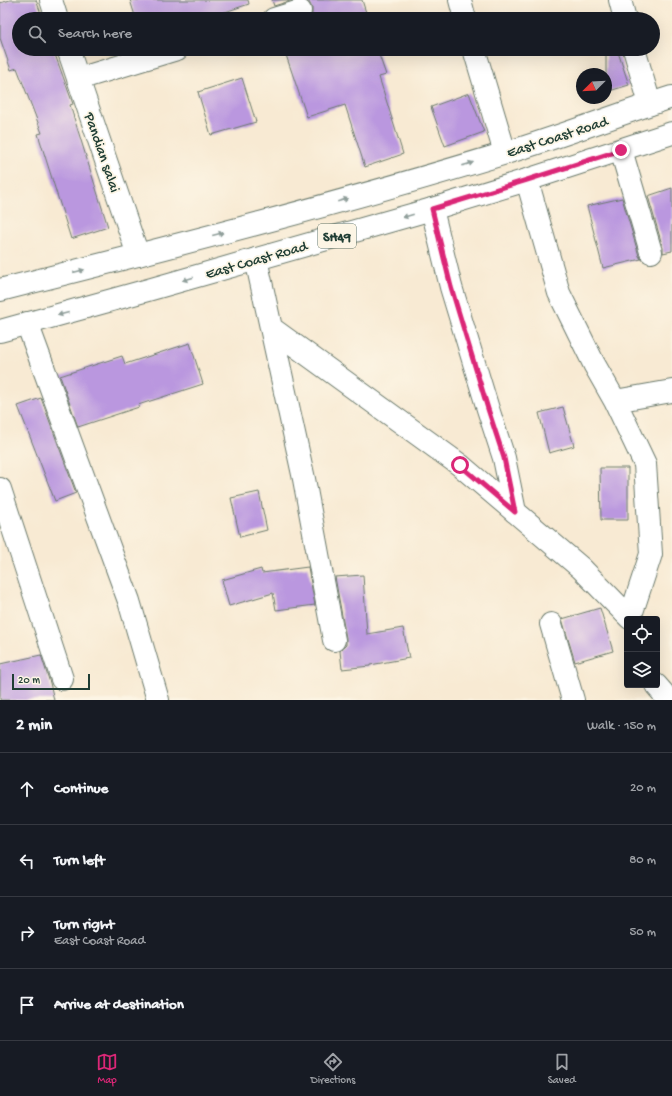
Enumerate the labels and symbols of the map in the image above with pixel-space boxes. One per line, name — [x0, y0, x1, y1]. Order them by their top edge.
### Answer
north arrow — [576, 68, 612, 104]
street label: Pandian salai — [79, 109, 123, 195]
street label: East Coast Road — [505, 113, 612, 163]
route end — [612, 141, 630, 159]
one-way arrow — [462, 161, 474, 167]
one-way arrow — [338, 197, 350, 203]
one-way arrow — [401, 213, 413, 219]
road number: SH49 — [318, 224, 356, 248]
one-way arrow — [212, 231, 224, 237]
street label: East Coast Road — [204, 237, 311, 284]
one-way arrow — [72, 267, 85, 273]
one-way arrow — [182, 276, 194, 282]
one-way arrow — [57, 311, 69, 317]
route start — [451, 456, 469, 474]
scale bar — [12, 672, 90, 691]

